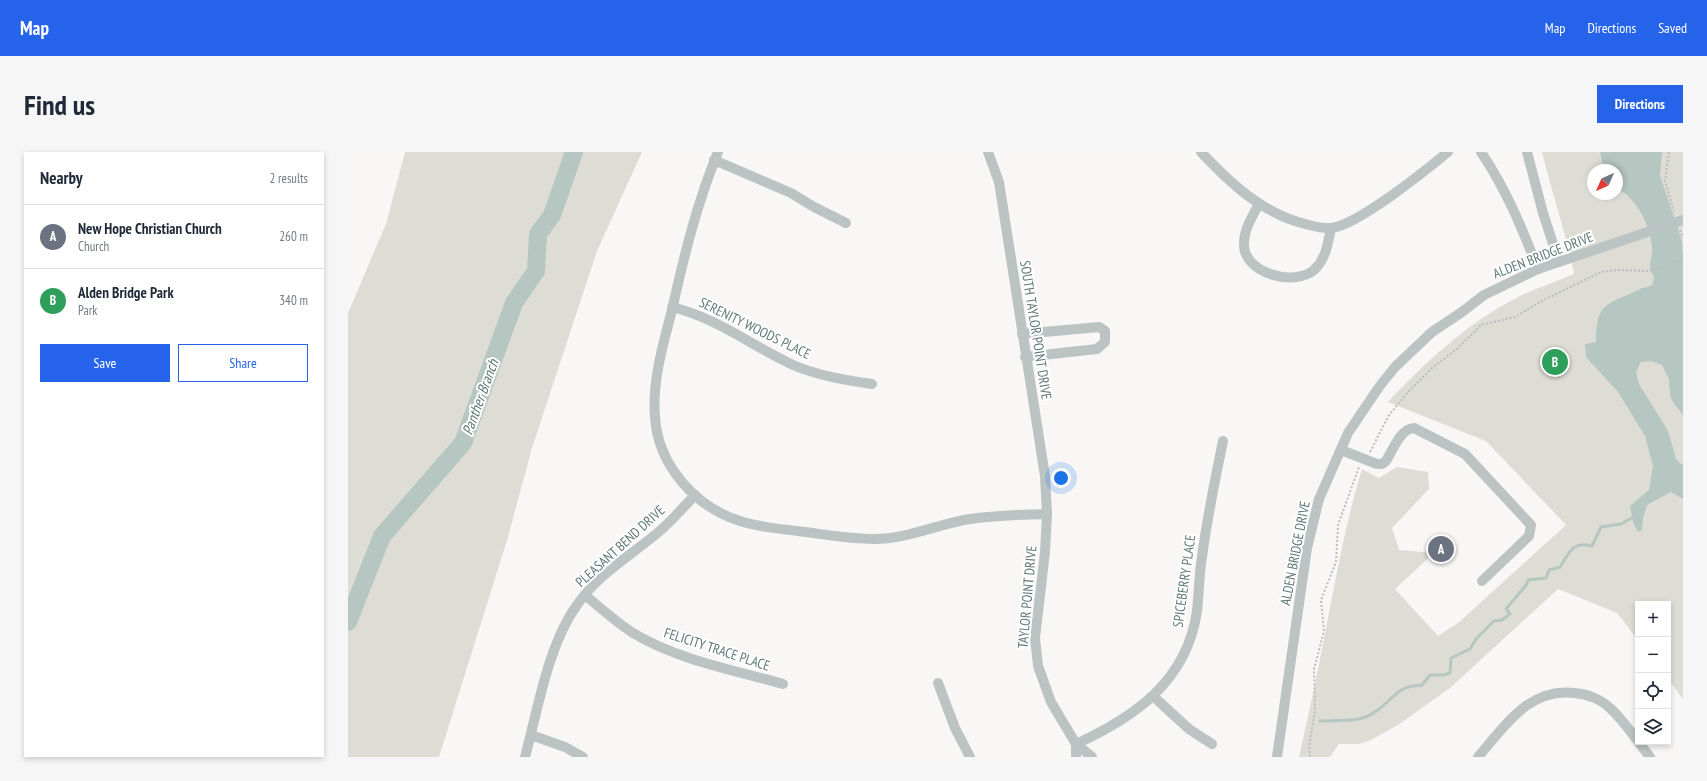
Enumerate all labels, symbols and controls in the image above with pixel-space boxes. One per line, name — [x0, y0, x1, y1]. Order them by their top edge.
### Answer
text: Map — [20, 16, 49, 40]
text: Map — [1545, 19, 1565, 37]
text: Directions — [1587, 19, 1636, 37]
text: Saved — [1658, 19, 1687, 37]
button: Directions — [1597, 85, 1683, 123]
text: Find us — [24, 86, 95, 123]
north arrow — [1587, 164, 1623, 200]
text: Nearby — [40, 167, 83, 189]
text: 2 results — [269, 170, 308, 187]
text: New Hope Christian Church — [78, 219, 222, 238]
text: A — [50, 228, 56, 245]
text: 260 m — [279, 228, 308, 245]
street label: ALDEN BRIDGE DRIVE — [1490, 228, 1596, 282]
text: Church — [78, 238, 109, 255]
street label: SOUTH TAYLOR POINT DRIVE — [1016, 259, 1056, 401]
text: Alden Bridge Park — [78, 283, 174, 302]
text: B — [50, 292, 56, 309]
text: 340 m — [279, 292, 308, 309]
street label: SERENITY WOODS PLACE — [696, 293, 814, 363]
text: Park — [78, 302, 97, 319]
button: Save — [40, 344, 170, 382]
button: Share — [178, 344, 308, 382]
pin: B — [1542, 347, 1568, 377]
water label: Panther Branch — [458, 355, 503, 437]
your location — [1051, 468, 1071, 488]
street label: ALDEN BRIDGE DRIVE — [1276, 499, 1314, 607]
street label: PLEASANT BEND DRIVE — [572, 501, 668, 591]
street label: SPICEBERRY PLACE — [1169, 533, 1199, 629]
pin: A — [1428, 534, 1454, 564]
street label: TAYLOR POINT DRIVE — [1014, 545, 1040, 649]
map controls — [1635, 601, 1671, 745]
button: + — [1635, 601, 1671, 637]
street label: FELICITY TRACE PLACE — [662, 623, 772, 675]
button: − — [1635, 637, 1671, 673]
button: locate — [1635, 673, 1671, 709]
button: layers — [1635, 709, 1671, 745]

